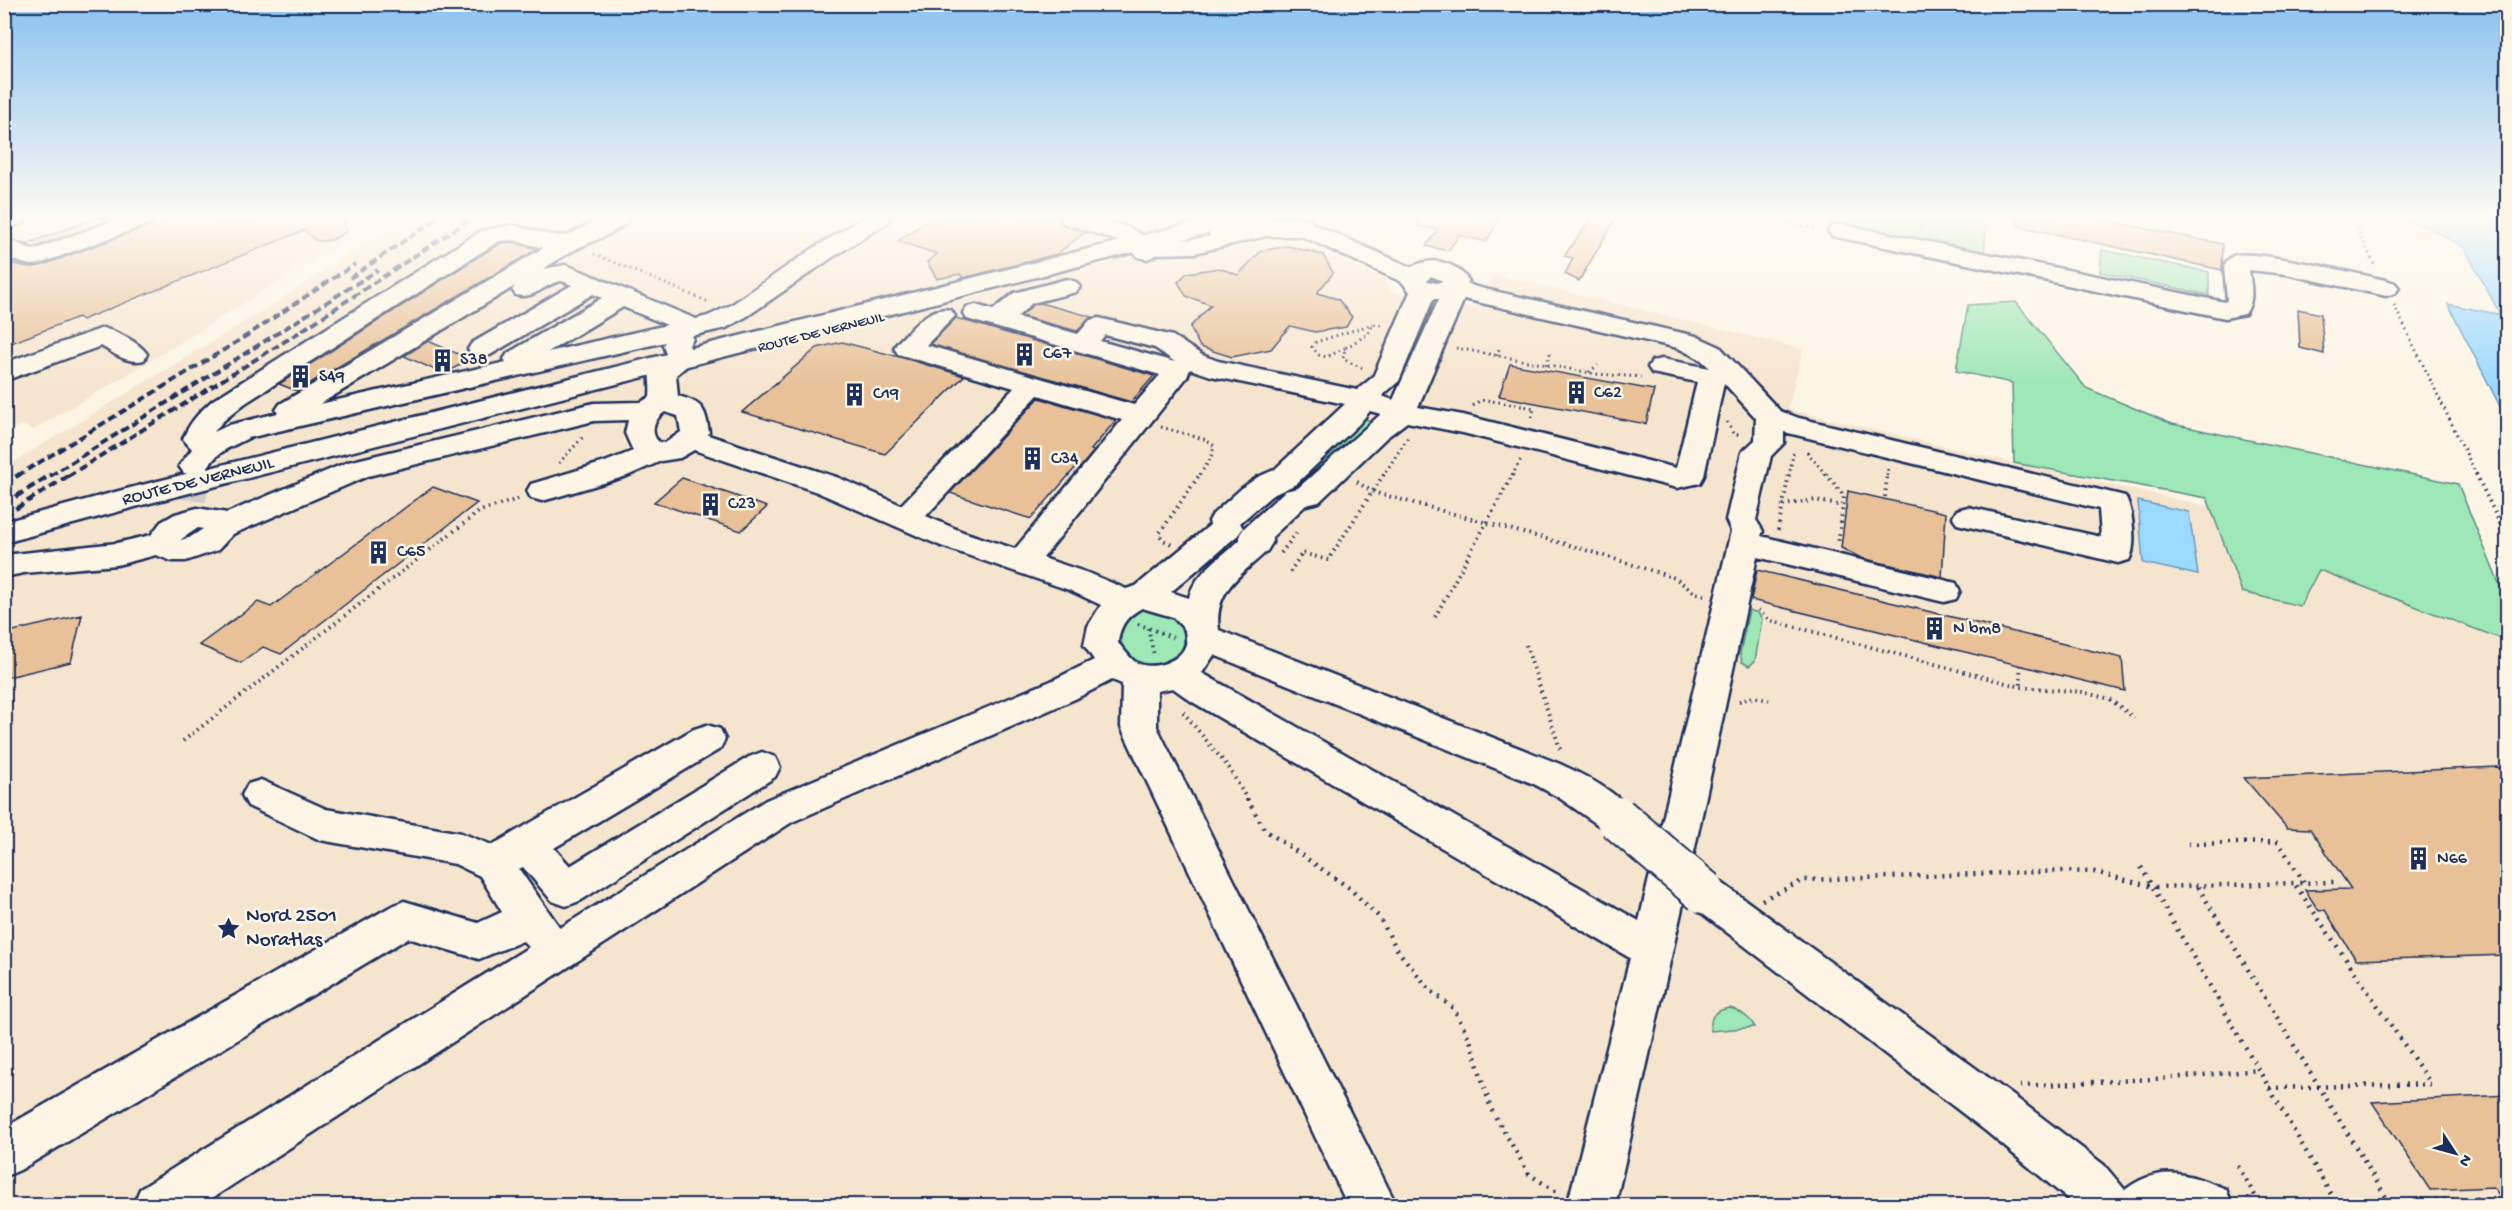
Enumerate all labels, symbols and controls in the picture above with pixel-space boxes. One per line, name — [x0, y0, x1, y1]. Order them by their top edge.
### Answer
street label: ROUTE DE VERNEUIL — [756, 309, 886, 357]
building icon: C67 — [1012, 341, 1038, 367]
place label: C67 — [1043, 344, 1072, 365]
building icon: S38 — [429, 347, 455, 373]
place label: S38 — [460, 350, 488, 371]
building icon: S49 — [288, 364, 314, 390]
place label: S49 — [319, 367, 345, 388]
building icon: C62 — [1563, 380, 1589, 406]
building icon: C19 — [842, 381, 868, 407]
place label: C62 — [1594, 383, 1622, 404]
place label: C19 — [873, 384, 899, 405]
building icon: C34 — [1020, 446, 1046, 472]
place label: C34 — [1051, 449, 1079, 470]
street label: ROUTE DE VERNEUIL — [120, 453, 277, 511]
building icon: C23 — [697, 491, 723, 517]
place label: C23 — [728, 494, 756, 515]
building icon: C65 — [366, 539, 392, 565]
place label: C65 — [397, 542, 425, 563]
building icon: N bm8 — [1922, 616, 1948, 642]
place label: N bm8 — [1953, 619, 2001, 640]
building icon: N66 — [2406, 846, 2432, 872]
place label: N66 — [2437, 849, 2468, 870]
place label: Nord 2501 Noratlas — [246, 905, 337, 954]
place icon: Nord 2501 Noratlas — [215, 916, 241, 942]
north arrow — [2425, 1123, 2485, 1183]
text: N — [2453, 1150, 2475, 1170]

